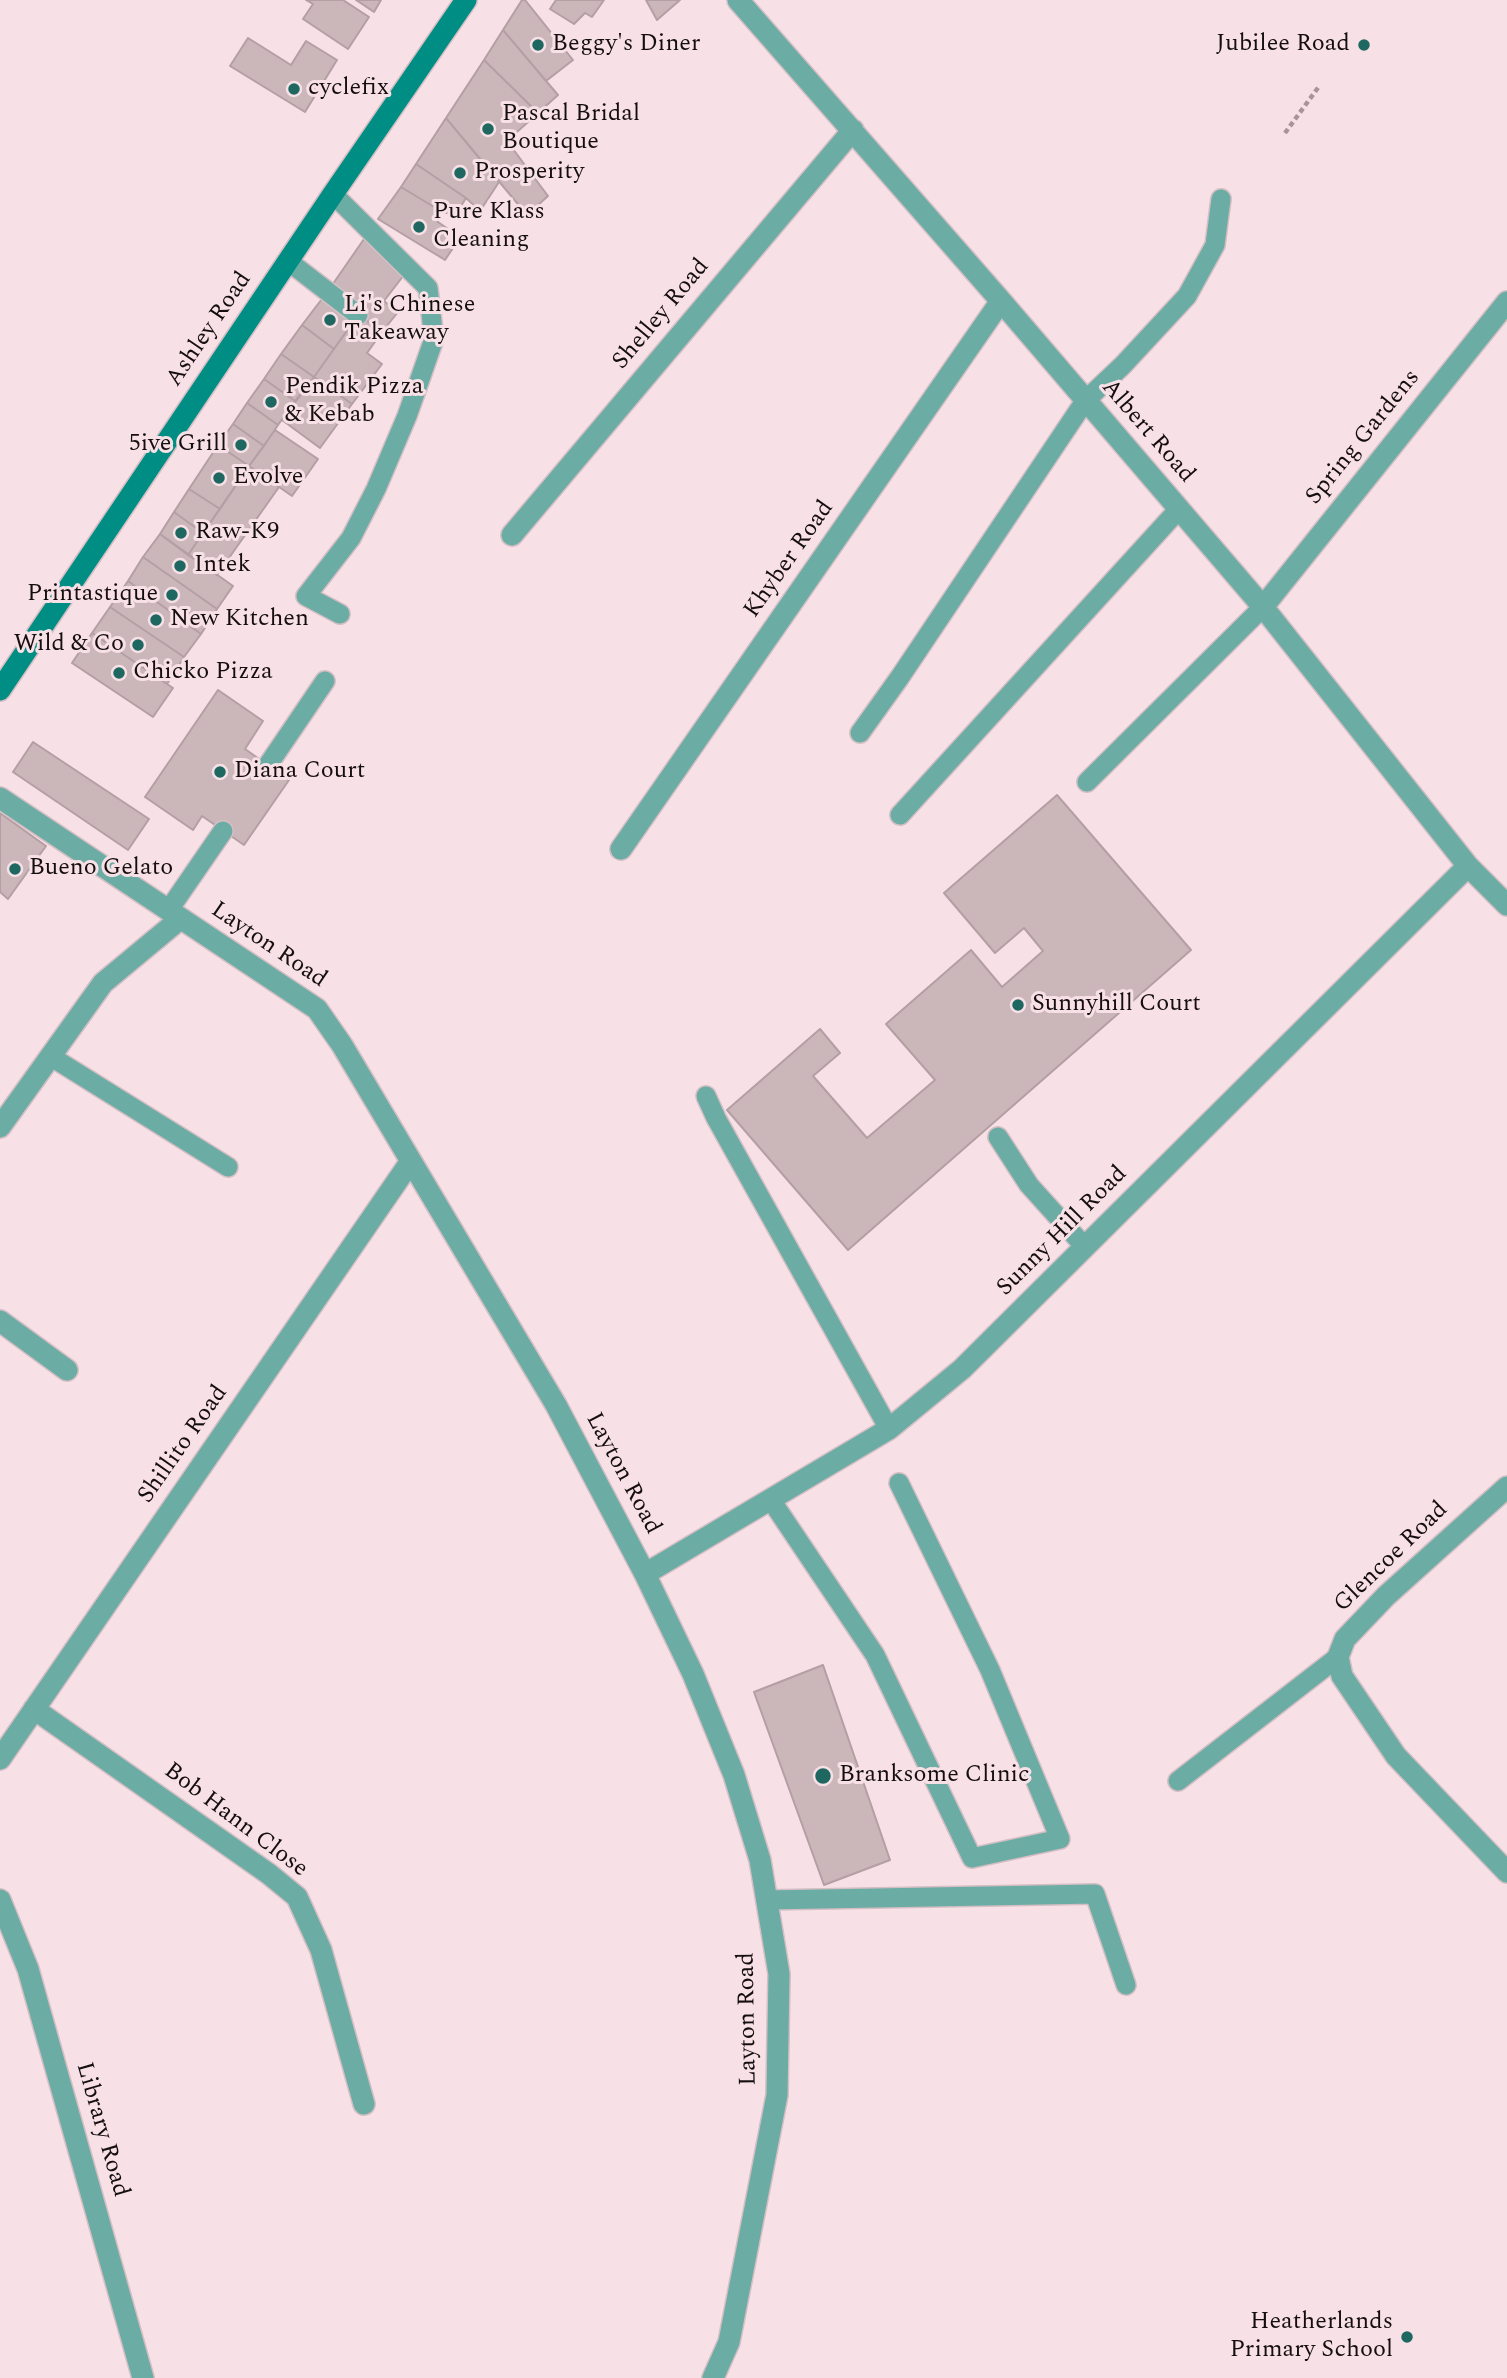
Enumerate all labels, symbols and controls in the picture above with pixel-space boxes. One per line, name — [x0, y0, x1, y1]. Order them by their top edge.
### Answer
place label: Beggy's Diner — [552, 31, 700, 59]
place label: Jubilee Road — [1216, 31, 1350, 59]
marker: Beggy's Diner — [530, 37, 546, 53]
marker: Jubilee Road — [1356, 37, 1372, 53]
place label: cyclefix — [308, 75, 389, 103]
marker: cyclefix — [286, 81, 302, 97]
place label: Pascal Bridal Boutique — [502, 101, 640, 157]
marker: Pascal Bridal Boutique — [480, 121, 496, 137]
place label: Prosperity — [474, 159, 584, 187]
marker: Prosperity — [452, 165, 468, 181]
place label: Pure Klass Cleaning — [433, 199, 545, 255]
marker: Pure Klass Cleaning — [411, 219, 427, 235]
street label: Shelley Road — [607, 254, 717, 376]
street label: Ashley Road — [161, 267, 259, 393]
place label: Li's Chinese Takeaway — [344, 292, 475, 348]
marker: Li's Chinese Takeaway — [322, 312, 338, 328]
street label: Spring Gardens — [1301, 365, 1427, 511]
place label: Pendik Pizza & Kebab — [285, 374, 423, 430]
street label: Albert Road — [1094, 374, 1200, 490]
marker: Pendik Pizza & Kebab — [263, 394, 279, 410]
place label: 5ive Grill — [129, 431, 227, 459]
marker: 5ive Grill — [233, 437, 249, 453]
place label: Evolve — [233, 464, 303, 492]
marker: Evolve — [211, 470, 227, 486]
street label: Khyber Road — [739, 496, 841, 624]
place label: Raw-K9 — [195, 519, 279, 547]
marker: Raw-K9 — [173, 525, 189, 541]
place label: Intek — [194, 552, 251, 580]
marker: Intek — [172, 558, 188, 574]
place label: Printastique — [27, 581, 158, 609]
marker: Printastique — [164, 587, 180, 603]
place label: New Kitchen — [170, 606, 309, 634]
marker: New Kitchen — [148, 612, 164, 628]
place label: Wild & Co — [14, 631, 124, 659]
marker: Wild & Co — [130, 637, 146, 653]
place label: Chicko Pizza — [133, 659, 273, 687]
marker: Chicko Pizza — [111, 665, 127, 681]
place label: Diana Court — [234, 758, 365, 786]
marker: Diana Court — [212, 764, 228, 780]
place label: Bueno Gelato — [29, 855, 173, 883]
marker: Bueno Gelato — [7, 861, 23, 877]
street label: Layton Road — [204, 897, 332, 995]
place label: Sunnyhill Court — [1032, 991, 1201, 1019]
marker: Sunnyhill Court — [1010, 997, 1026, 1013]
street label: Sunny Hill Road — [992, 1161, 1134, 1303]
street label: Shillito Road — [133, 1381, 235, 1509]
street label: Layton Road — [578, 1408, 666, 1540]
street label: Glencoe Road — [1329, 1496, 1455, 1620]
street label: Bob Hann Close — [157, 1757, 313, 1885]
place label: Branksome Clinic — [839, 1762, 1030, 1790]
marker: Branksome Clinic — [813, 1766, 833, 1786]
street label: Layton Road — [733, 1952, 765, 2086]
street label: Library Road — [68, 2059, 134, 2201]
place label: Heatherlands Primary School — [1230, 2309, 1393, 2365]
marker: Heatherlands Primary School — [1399, 2329, 1415, 2345]

